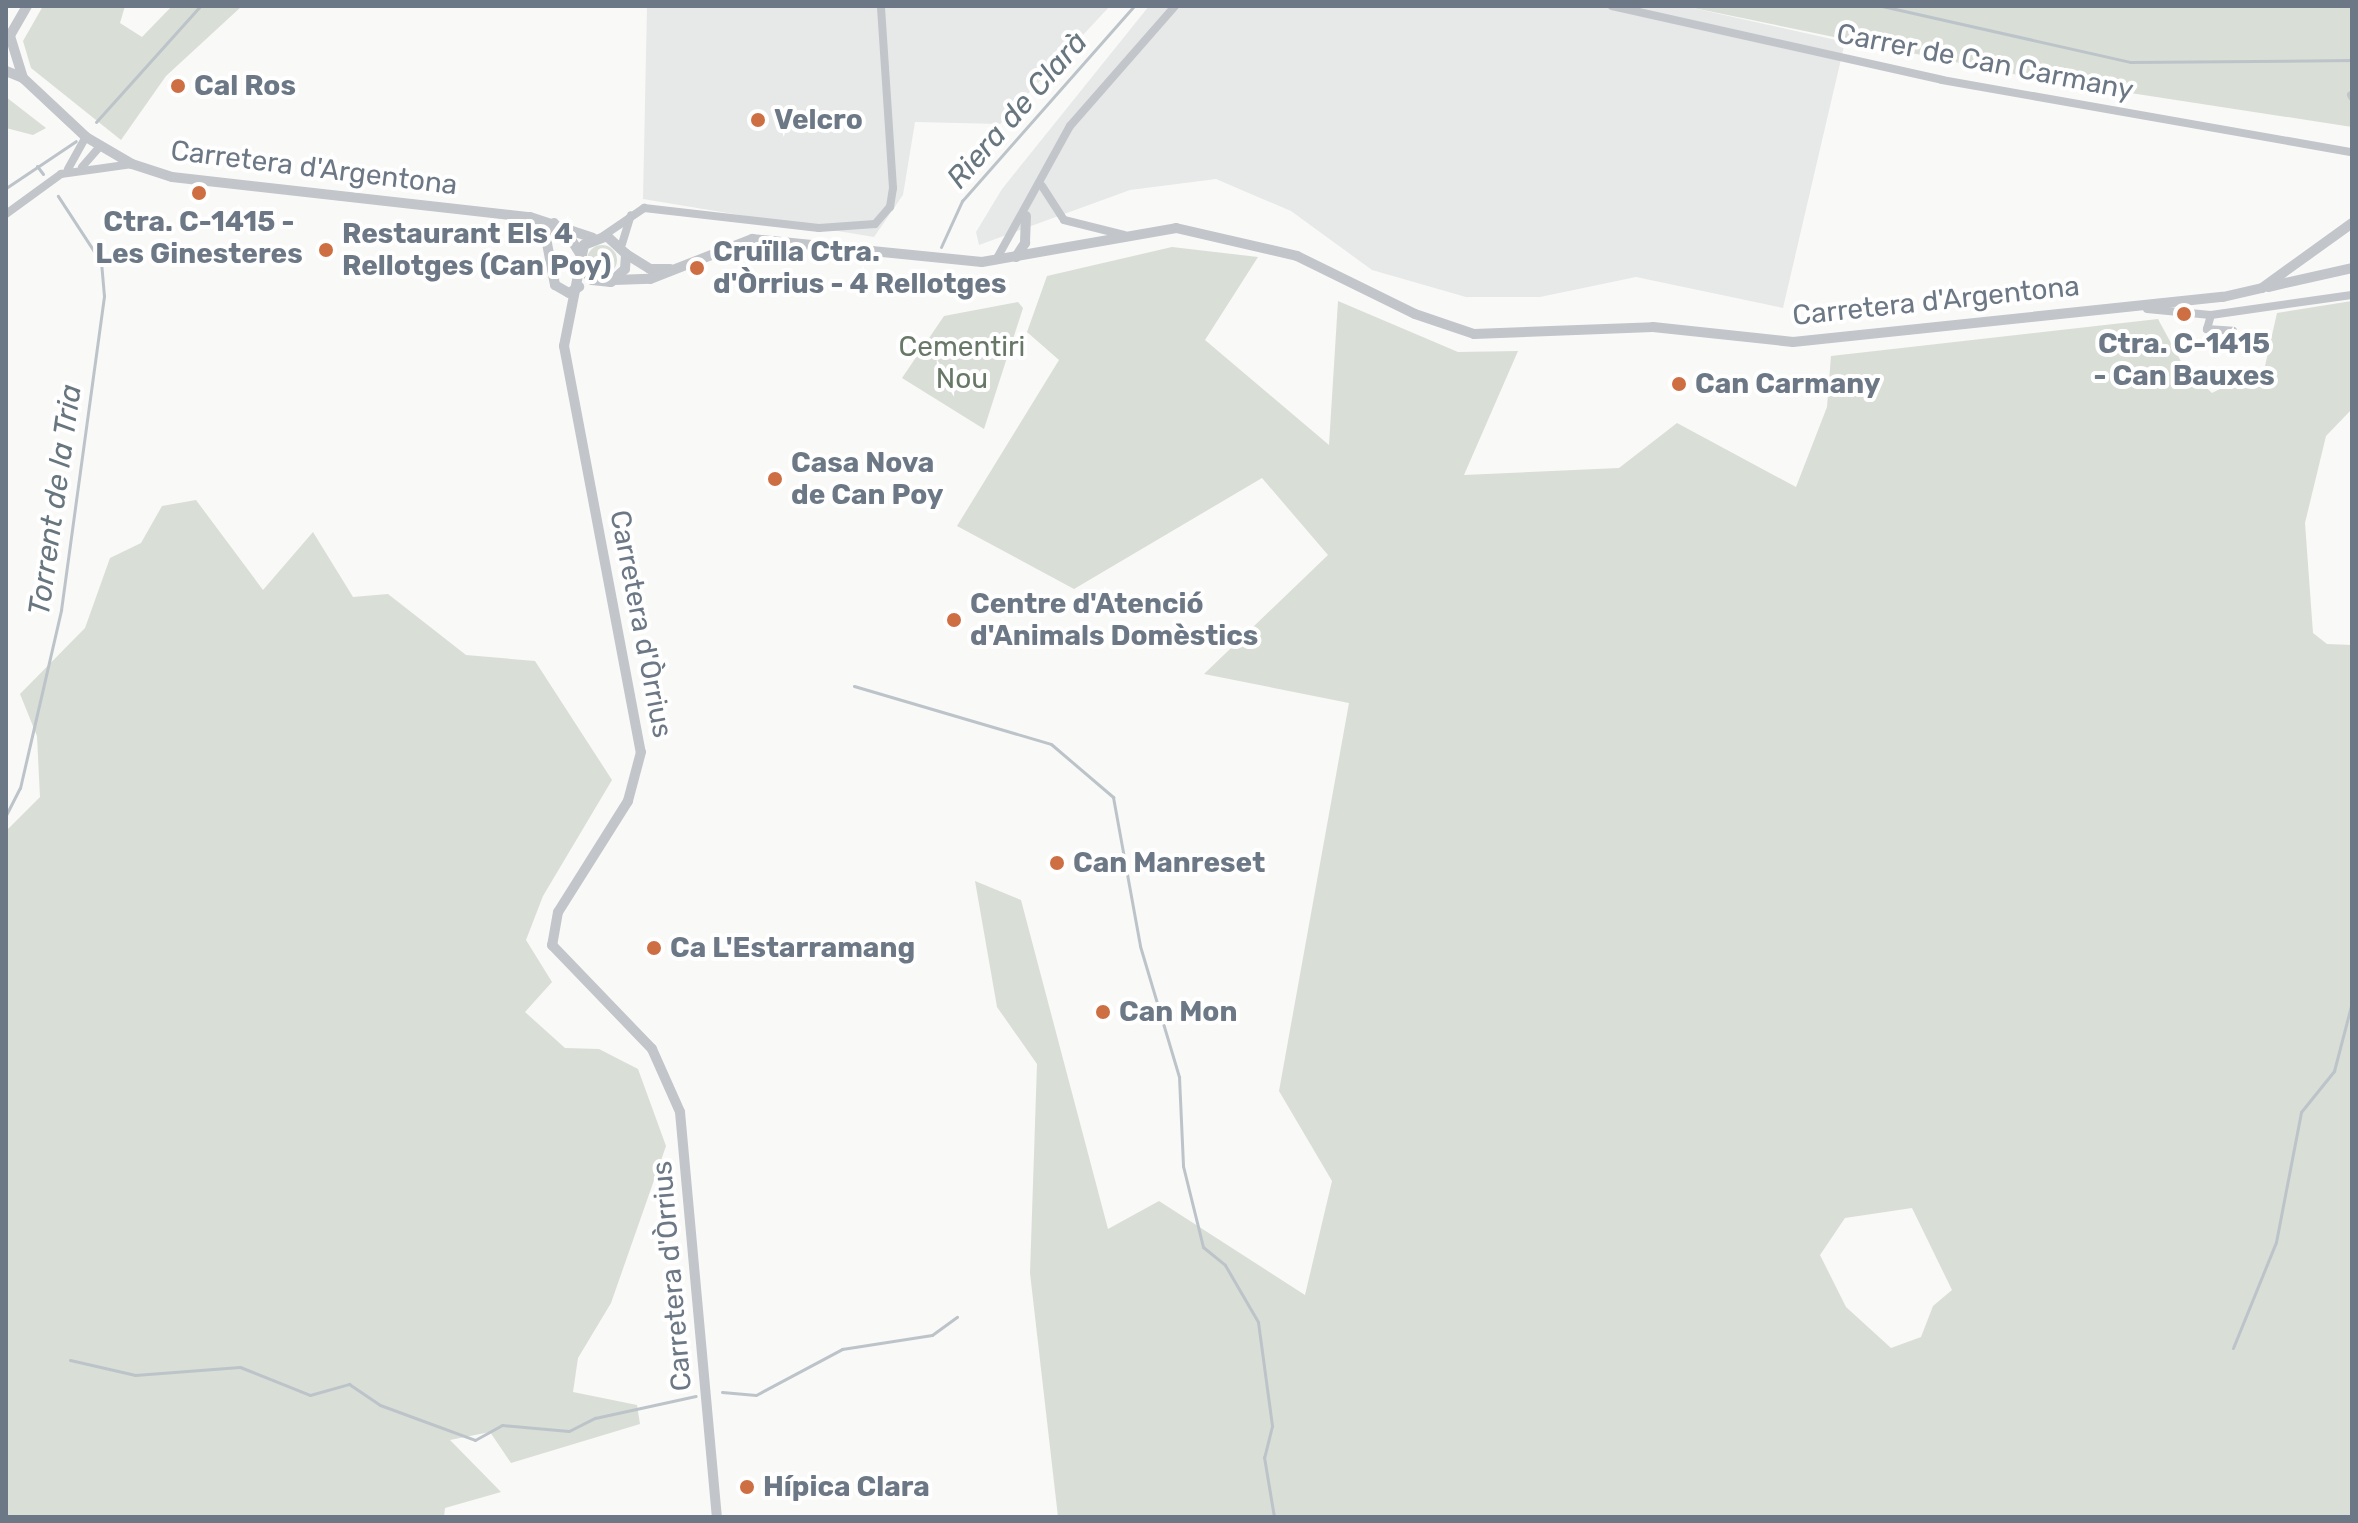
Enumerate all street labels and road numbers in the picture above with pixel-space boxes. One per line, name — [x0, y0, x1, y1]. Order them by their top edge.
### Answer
street label: Carrer de Can Carmany — [1833, 17, 2137, 107]
street label: Carretera d'Argentona — [169, 134, 459, 202]
street label: Carretera d'Argentona — [1791, 269, 2081, 333]
street label: Carretera d'Òrrius — [602, 507, 680, 741]
street label: Carretera d'Òrrius — [645, 1159, 699, 1393]

